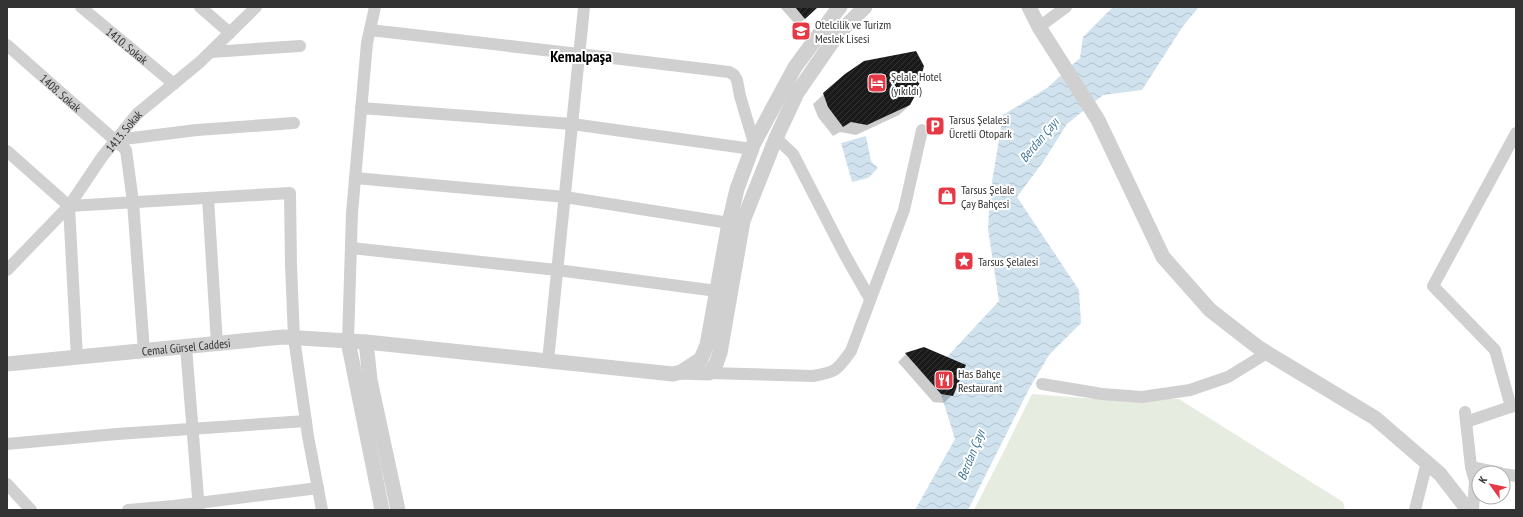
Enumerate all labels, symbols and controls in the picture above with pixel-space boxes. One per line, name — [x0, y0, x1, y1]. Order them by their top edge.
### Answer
place label: Otelcilik ve Turizm Meslek Lisesi — [815, 17, 891, 46]
school or university icon: Otelcilik ve Turizm Meslek Lisesi — [790, 20, 812, 42]
street label: 1410. Sokak — [103, 24, 152, 67]
district label: Kemalpaşa — [550, 46, 612, 66]
place label: Şelale Hotel (yıkıldı) — [891, 69, 942, 98]
street label: 1408. Sokak — [37, 70, 85, 115]
hotel icon: Şelale Hotel (yıkıldı) — [866, 72, 888, 94]
street label: 1413. Sokak — [102, 106, 145, 155]
place label: Tarsus Şelalesi Ücretli Otopark — [949, 112, 1012, 141]
water label: Berdan Çayı — [1015, 113, 1063, 166]
parking icon: Tarsus Şelalesi Ücretli Otopark — [924, 115, 946, 137]
place label: Tarsus Şelale Çay Bahçesi — [961, 182, 1015, 211]
shop icon: Tarsus Şelale Çay Bahçesi — [936, 185, 958, 207]
place icon: Tarsus Şelalesi — [953, 250, 975, 272]
place label: Tarsus Şelalesi — [978, 254, 1038, 269]
street label: Cemal Gürsel Caddesi — [141, 335, 231, 358]
place label: Has Bahçe Restaurant — [958, 366, 1003, 395]
restaurant icon: Has Bahçe Restaurant — [933, 369, 955, 391]
water label: Berdan Çayı — [953, 426, 989, 483]
north arrow — [1471, 465, 1511, 505]
text: K — [1475, 473, 1490, 486]

